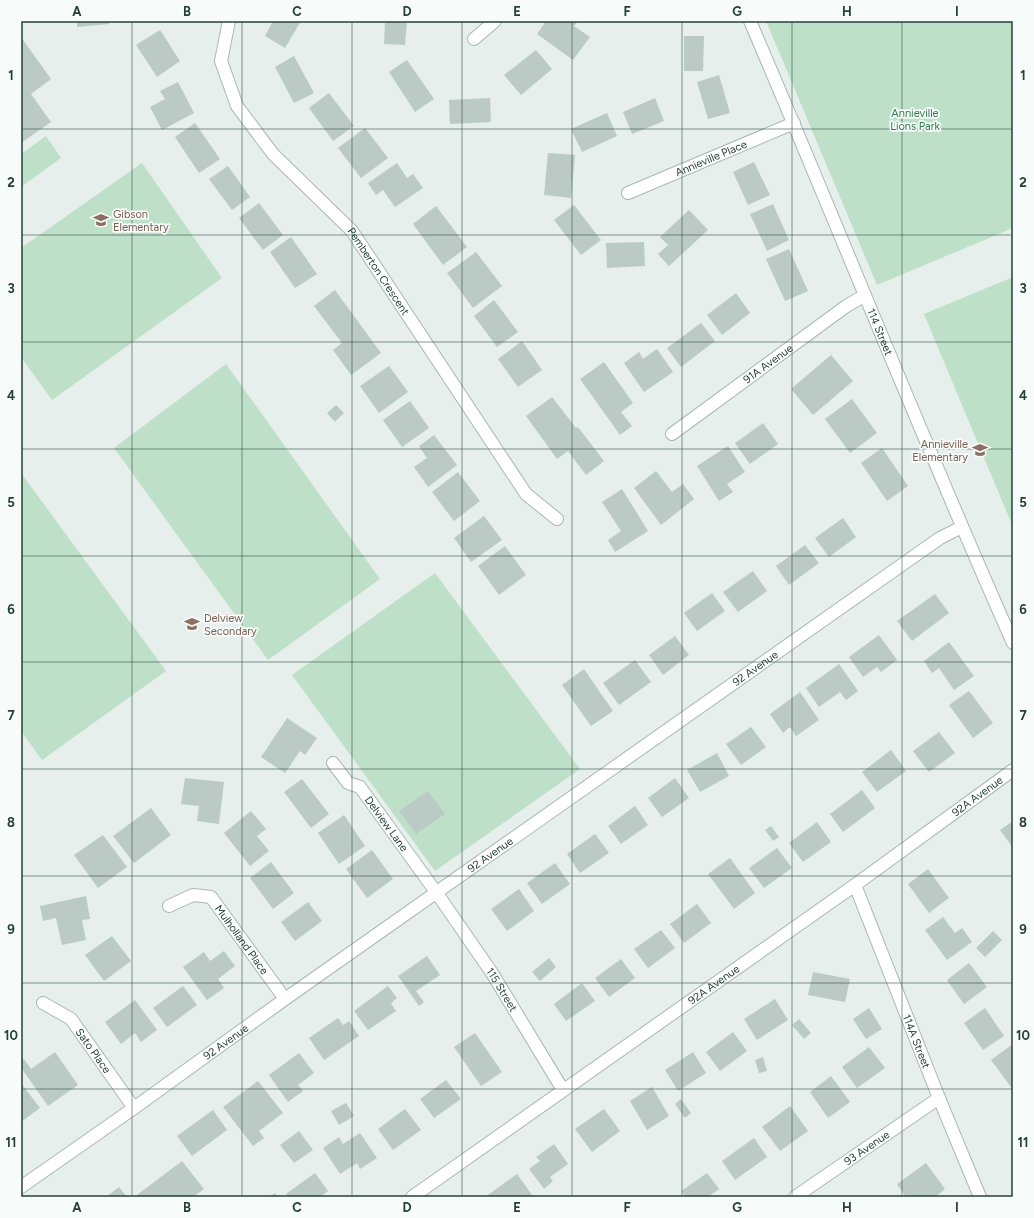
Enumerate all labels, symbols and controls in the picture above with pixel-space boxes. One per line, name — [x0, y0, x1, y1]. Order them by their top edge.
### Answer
text: A — [72, 4, 82, 19]
text: B — [183, 4, 191, 19]
text: C — [292, 4, 302, 19]
text: D — [402, 4, 412, 19]
text: E — [513, 4, 521, 19]
text: F — [623, 4, 631, 19]
text: G — [732, 4, 742, 19]
text: H — [842, 4, 852, 19]
text: I — [955, 4, 959, 19]
text: 1 — [8, 68, 14, 83]
text: 1 — [1020, 68, 1026, 83]
park label: Annieville Lions Park — [890, 107, 940, 133]
street label: Annieville Place — [673, 137, 749, 179]
text: 2 — [7, 175, 15, 190]
text: 2 — [1019, 175, 1027, 190]
place label: Gibson Elementary — [113, 208, 169, 234]
school or university icon: Gibson Elementary — [92, 211, 110, 229]
street label: Pemberton Crescent — [345, 225, 412, 317]
text: 3 — [7, 281, 15, 296]
text: 3 — [1019, 281, 1027, 296]
street label: 114 Street — [865, 306, 896, 357]
street label: 91A Avenue — [741, 341, 795, 386]
text: 4 — [7, 388, 15, 403]
text: 4 — [1019, 388, 1027, 403]
place label: Annieville Elementary — [912, 438, 968, 464]
school or university icon: Annieville Elementary — [971, 441, 989, 459]
text: 5 — [7, 495, 15, 510]
text: 5 — [1019, 495, 1027, 510]
text: 6 — [7, 602, 15, 617]
text: 6 — [1019, 602, 1027, 617]
place label: Delview Secondary — [204, 612, 257, 638]
school or university icon: Delview Secondary — [183, 615, 201, 633]
street label: 92 Avenue — [730, 648, 780, 688]
text: 7 — [7, 708, 15, 723]
text: 7 — [1019, 708, 1027, 723]
street label: 92A Avenue — [949, 773, 1005, 819]
street label: Delview Lane — [362, 794, 411, 854]
text: 8 — [7, 815, 15, 830]
text: 8 — [1019, 815, 1027, 830]
street label: 92 Avenue — [465, 834, 515, 875]
street label: Mulholland Place — [212, 902, 271, 977]
text: 9 — [7, 922, 15, 937]
text: 9 — [1019, 922, 1027, 937]
street label: 92A Avenue — [686, 962, 742, 1007]
street label: 115 Street — [484, 965, 520, 1014]
street label: 114A Street — [900, 1012, 933, 1070]
street label: 92 Avenue — [201, 1021, 251, 1062]
street label: Sato Place — [73, 1026, 114, 1076]
text: 10 — [4, 1028, 18, 1043]
text: 10 — [1016, 1028, 1030, 1043]
street label: 93 Avenue — [842, 1128, 892, 1168]
text: 11 — [6, 1135, 16, 1150]
text: 11 — [1018, 1135, 1028, 1150]
text: A — [72, 1200, 82, 1215]
text: B — [183, 1200, 191, 1215]
text: C — [292, 1200, 302, 1215]
text: D — [402, 1200, 412, 1215]
text: E — [513, 1200, 521, 1215]
text: F — [623, 1200, 631, 1215]
text: G — [732, 1200, 742, 1215]
text: H — [842, 1200, 852, 1215]
text: I — [955, 1200, 959, 1215]

